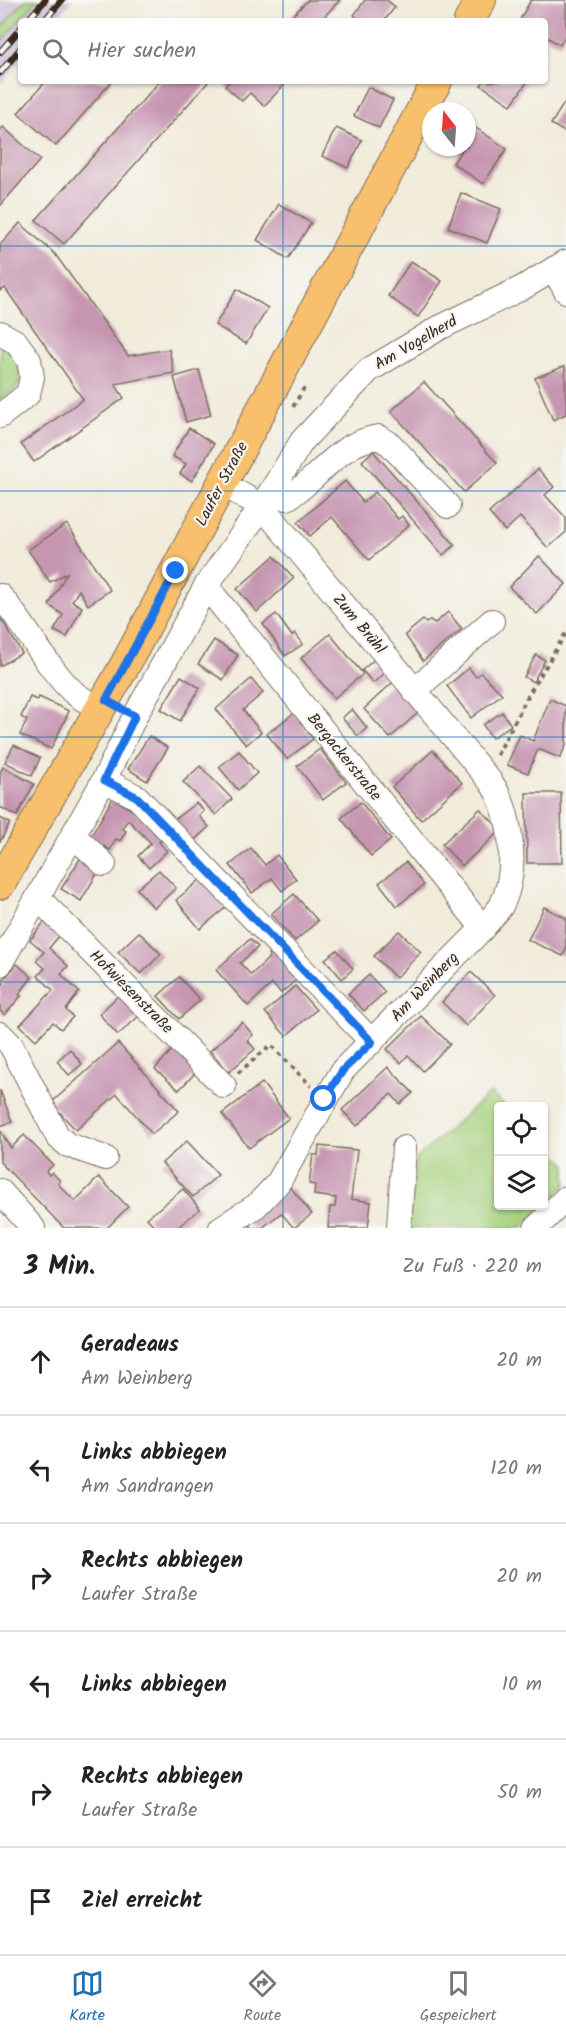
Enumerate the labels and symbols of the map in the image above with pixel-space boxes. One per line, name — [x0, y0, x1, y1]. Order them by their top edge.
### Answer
north arrow — [422, 102, 476, 156]
street label: Am Vogelherd — [370, 309, 463, 377]
street label: Laufer Straße — [189, 437, 255, 531]
route end — [162, 557, 188, 583]
street label: Zum Brühl — [326, 588, 392, 660]
street label: Bergackerstraße — [301, 707, 387, 807]
street label: Hofwiesenstraße — [83, 944, 179, 1040]
street label: Am Weinberg — [385, 946, 465, 1028]
route start — [310, 1085, 336, 1111]

